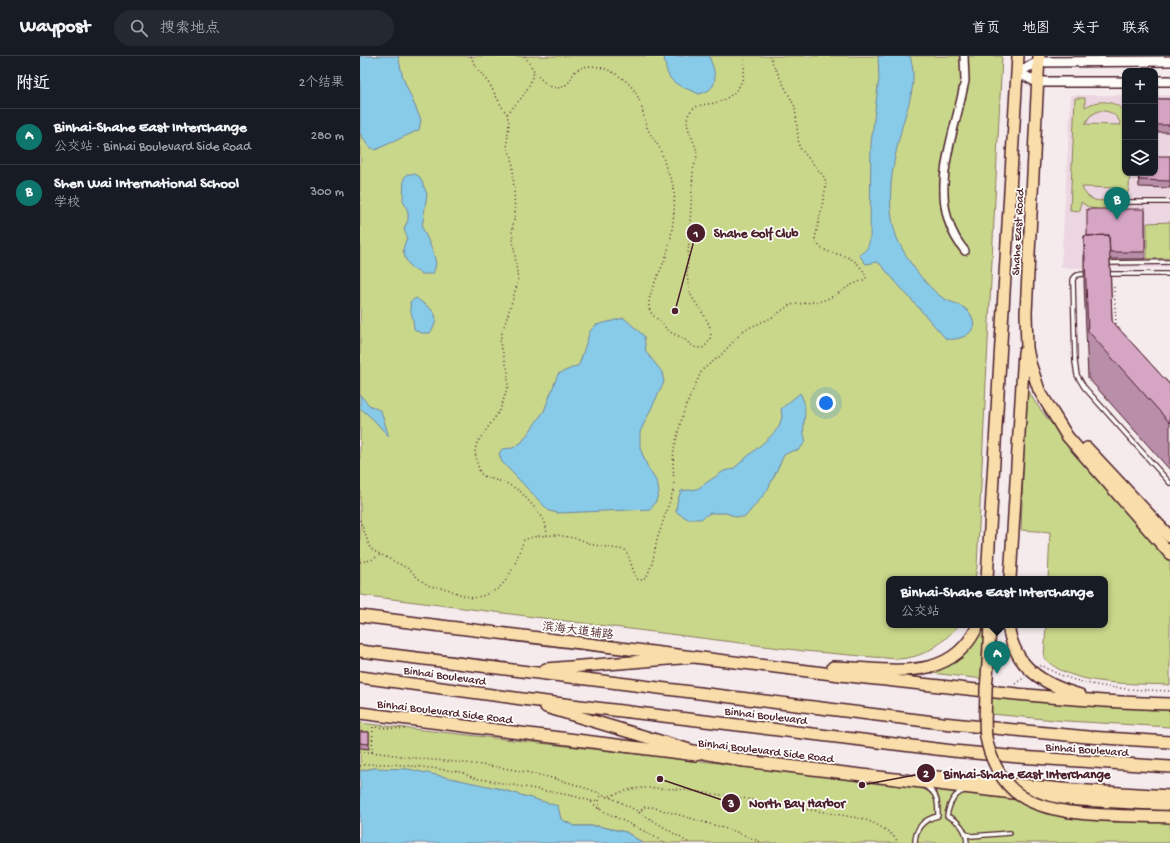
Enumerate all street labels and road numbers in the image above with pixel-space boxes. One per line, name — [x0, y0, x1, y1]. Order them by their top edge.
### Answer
street label: Shahe East Road — [1010, 188, 1028, 276]
street label: 滨海大道辅路 — [541, 620, 614, 643]
street label: Binhai Boulevard — [402, 664, 488, 690]
street label: Binhai Boulevard Side Road — [375, 698, 514, 728]
street label: Binhai Boulevard — [723, 705, 809, 729]
street label: Binhai Boulevard Side Road — [696, 737, 835, 767]
street label: Binhai Boulevard — [1044, 741, 1130, 761]

